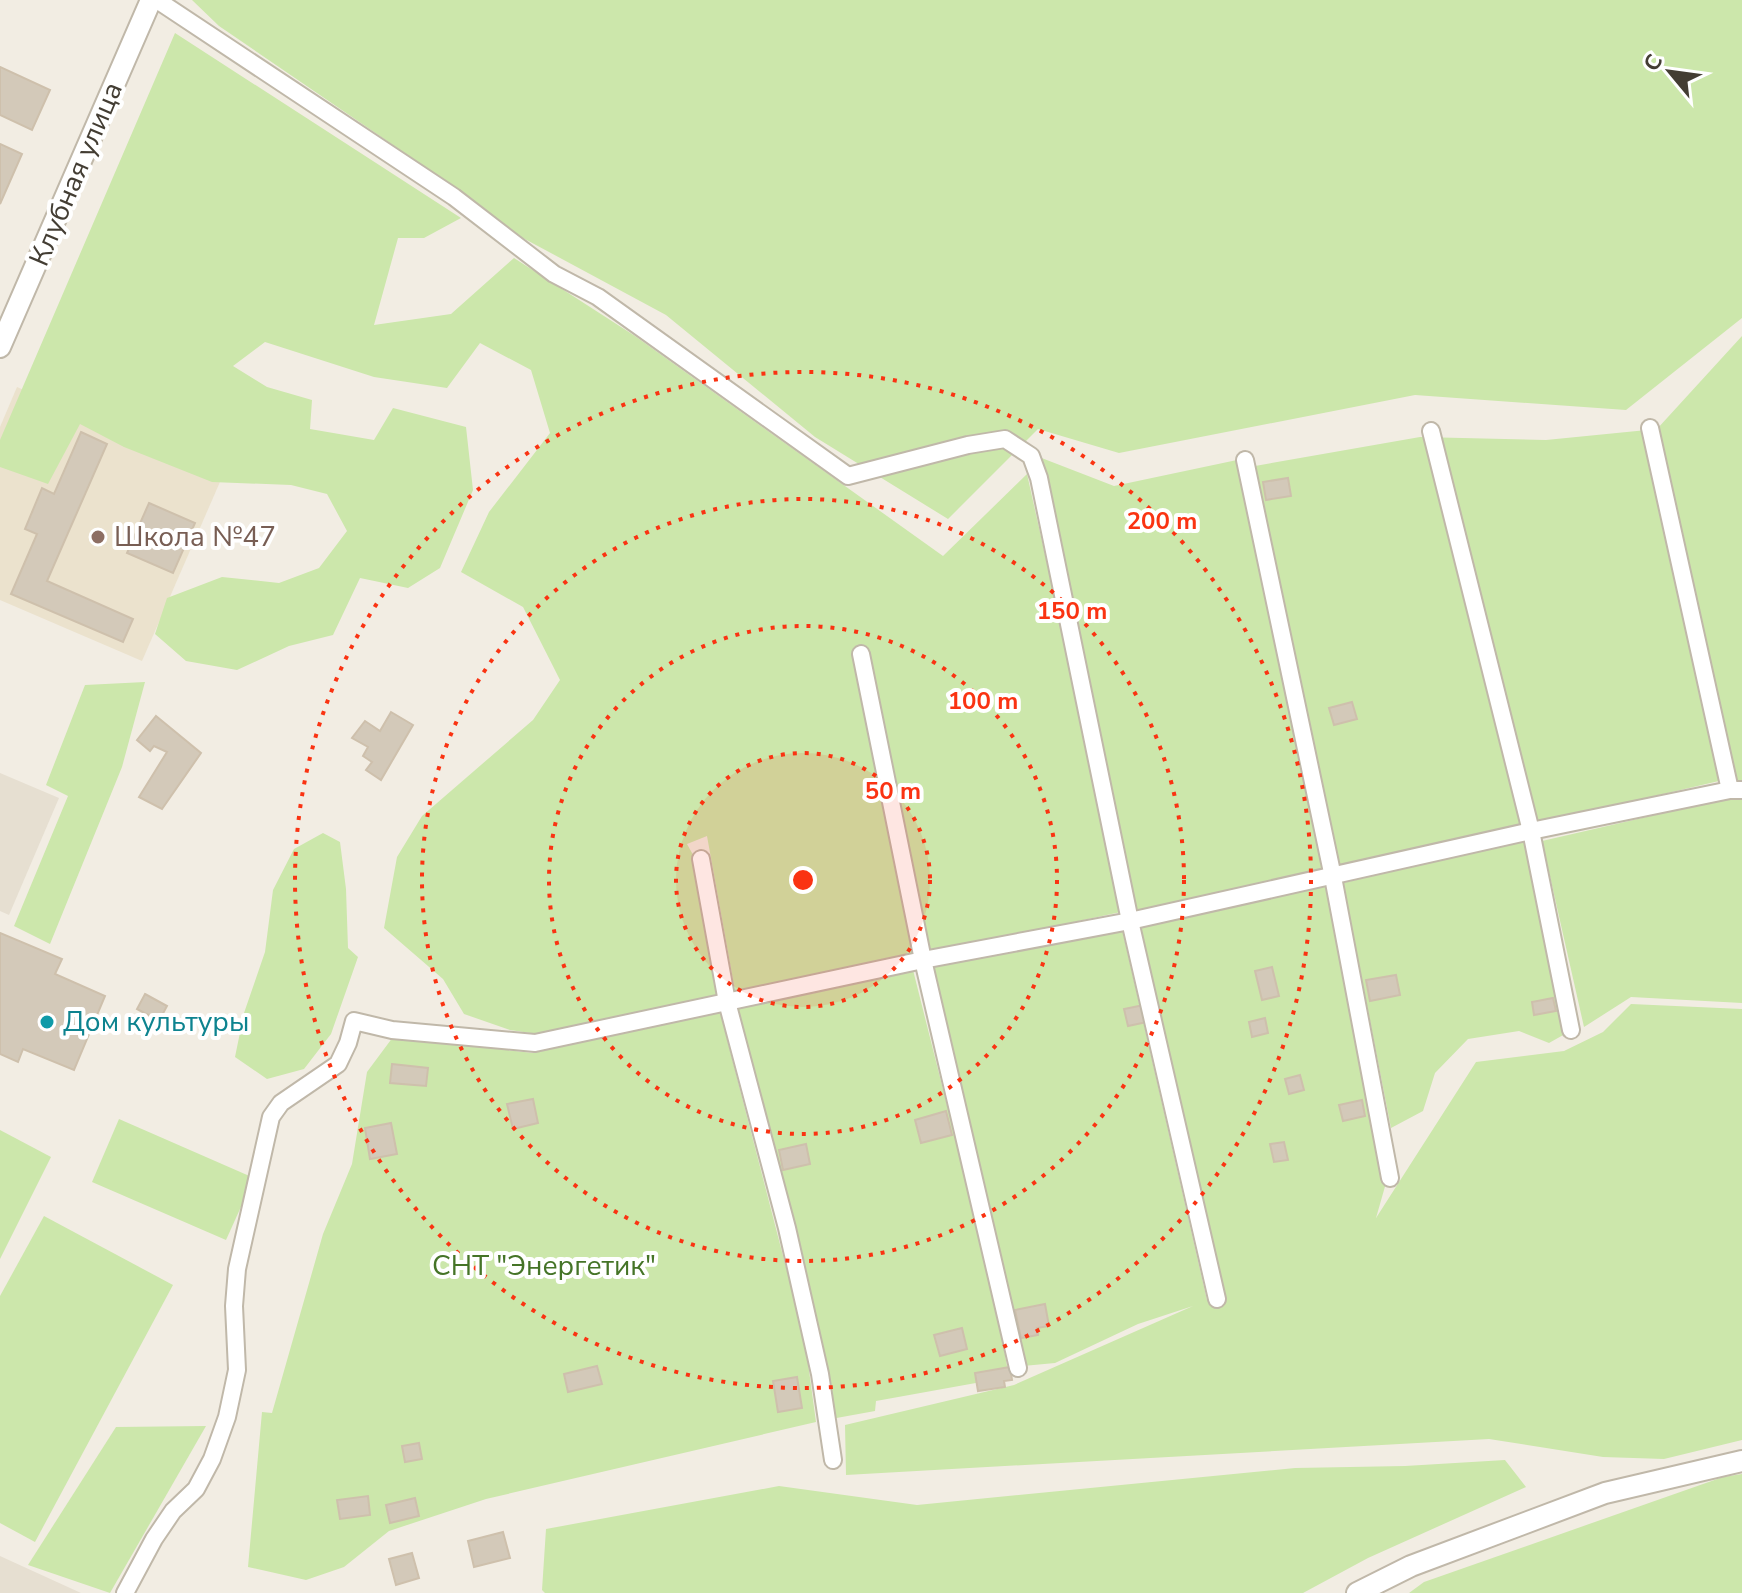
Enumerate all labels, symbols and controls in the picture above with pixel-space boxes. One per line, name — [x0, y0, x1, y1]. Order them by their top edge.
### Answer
north arrow — [1630, 32, 1710, 112]
text: С — [1637, 49, 1670, 77]
street label: Клубная улица — [20, 76, 132, 272]
text: 200 m — [1127, 505, 1197, 537]
place label: Школа №47 — [114, 518, 276, 556]
marker: Школа №47 — [89, 528, 107, 546]
text: 150 m — [1037, 595, 1107, 627]
text: 100 m — [948, 685, 1018, 717]
text: 50 m — [865, 775, 921, 807]
centre of rings — [789, 866, 817, 894]
place label: Дом культуры — [63, 1003, 249, 1041]
marker: Дом культуры — [38, 1013, 56, 1031]
park label: СНТ "Энергетик" — [432, 1247, 656, 1285]

